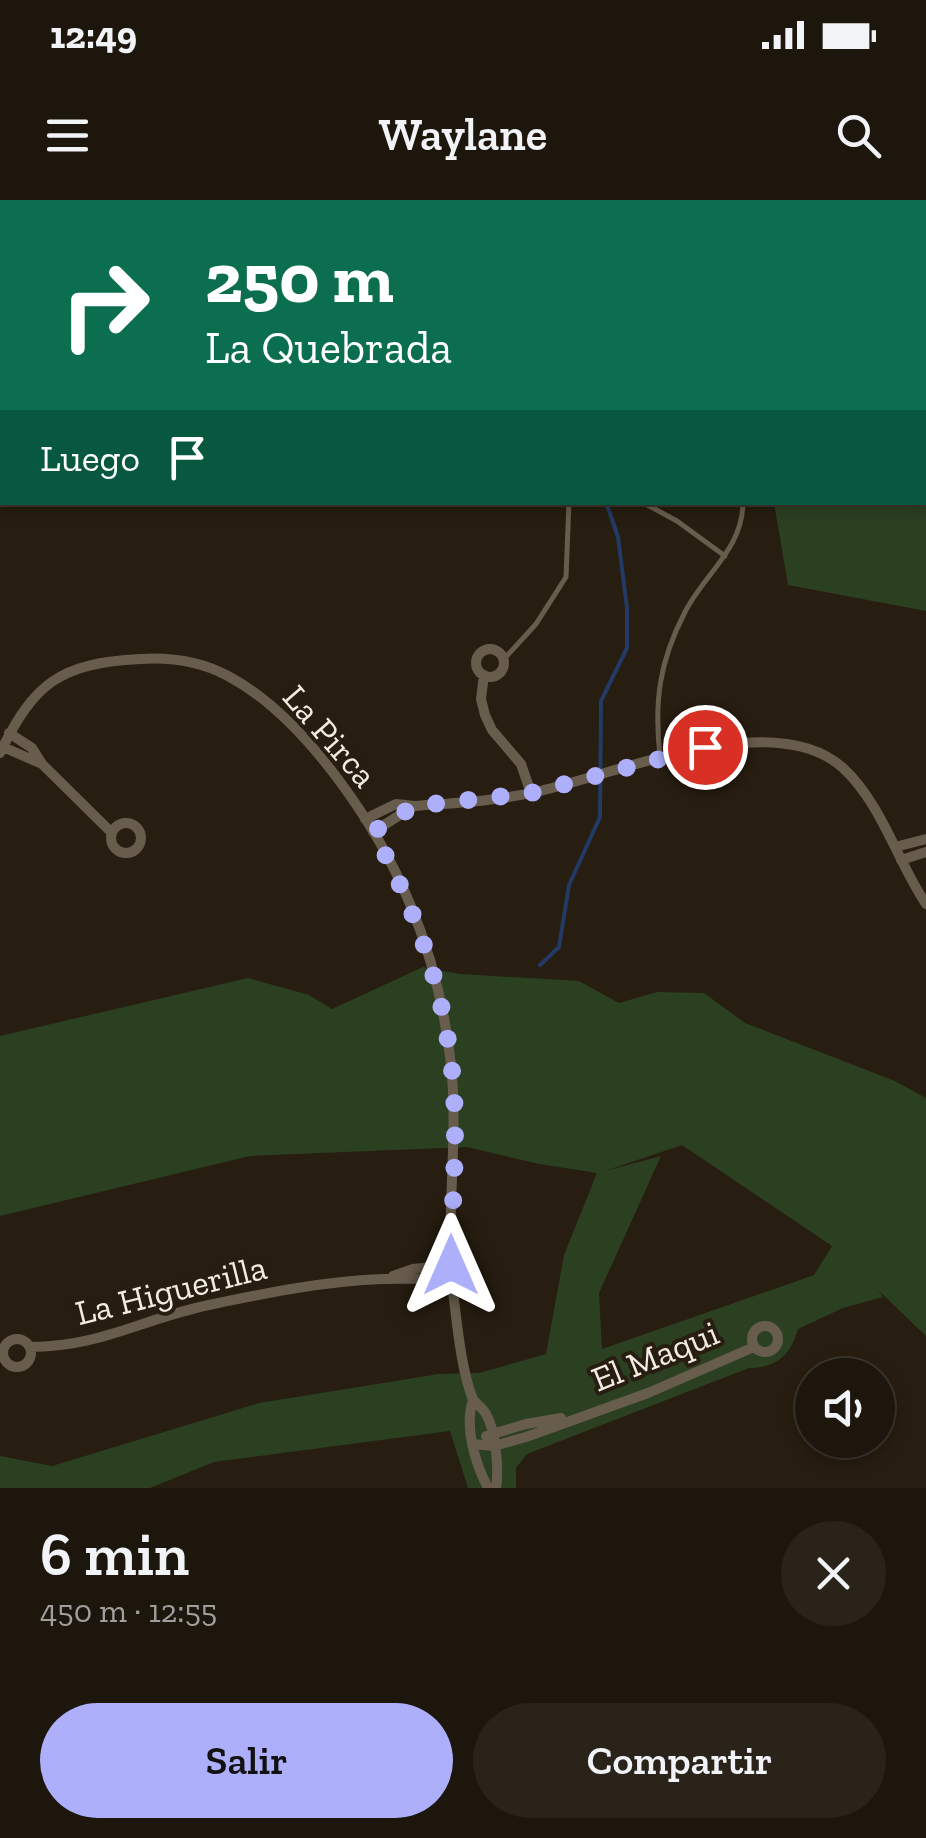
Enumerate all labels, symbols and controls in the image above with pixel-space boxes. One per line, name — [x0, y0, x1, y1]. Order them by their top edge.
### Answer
text: 12:49 — [50, 12, 137, 58]
icon: menu — [40, 108, 95, 163]
text: Waylane — [379, 108, 547, 162]
icon: search — [831, 108, 886, 163]
text: 250 m — [205, 236, 394, 320]
icon: right — [40, 240, 170, 370]
text: La Quebrada — [205, 321, 452, 375]
icon: arrive — [160, 430, 215, 485]
text: Luego — [40, 435, 140, 481]
street label: La Pirca — [274, 676, 386, 796]
pin — [663, 705, 748, 790]
icon: arrive — [678, 720, 733, 775]
position arrow — [399, 1213, 503, 1317]
street label: La Higuerilla — [71, 1246, 271, 1334]
street label: El Maqui — [585, 1311, 725, 1400]
map controls — [795, 1358, 895, 1458]
button: sound — [795, 1358, 895, 1458]
text: 6 min — [40, 1518, 189, 1590]
button: close — [781, 1521, 886, 1626]
text: 450 m · 12:55 — [40, 1592, 217, 1630]
button: Salir — [40, 1703, 453, 1818]
button: Compartir — [473, 1703, 886, 1818]

